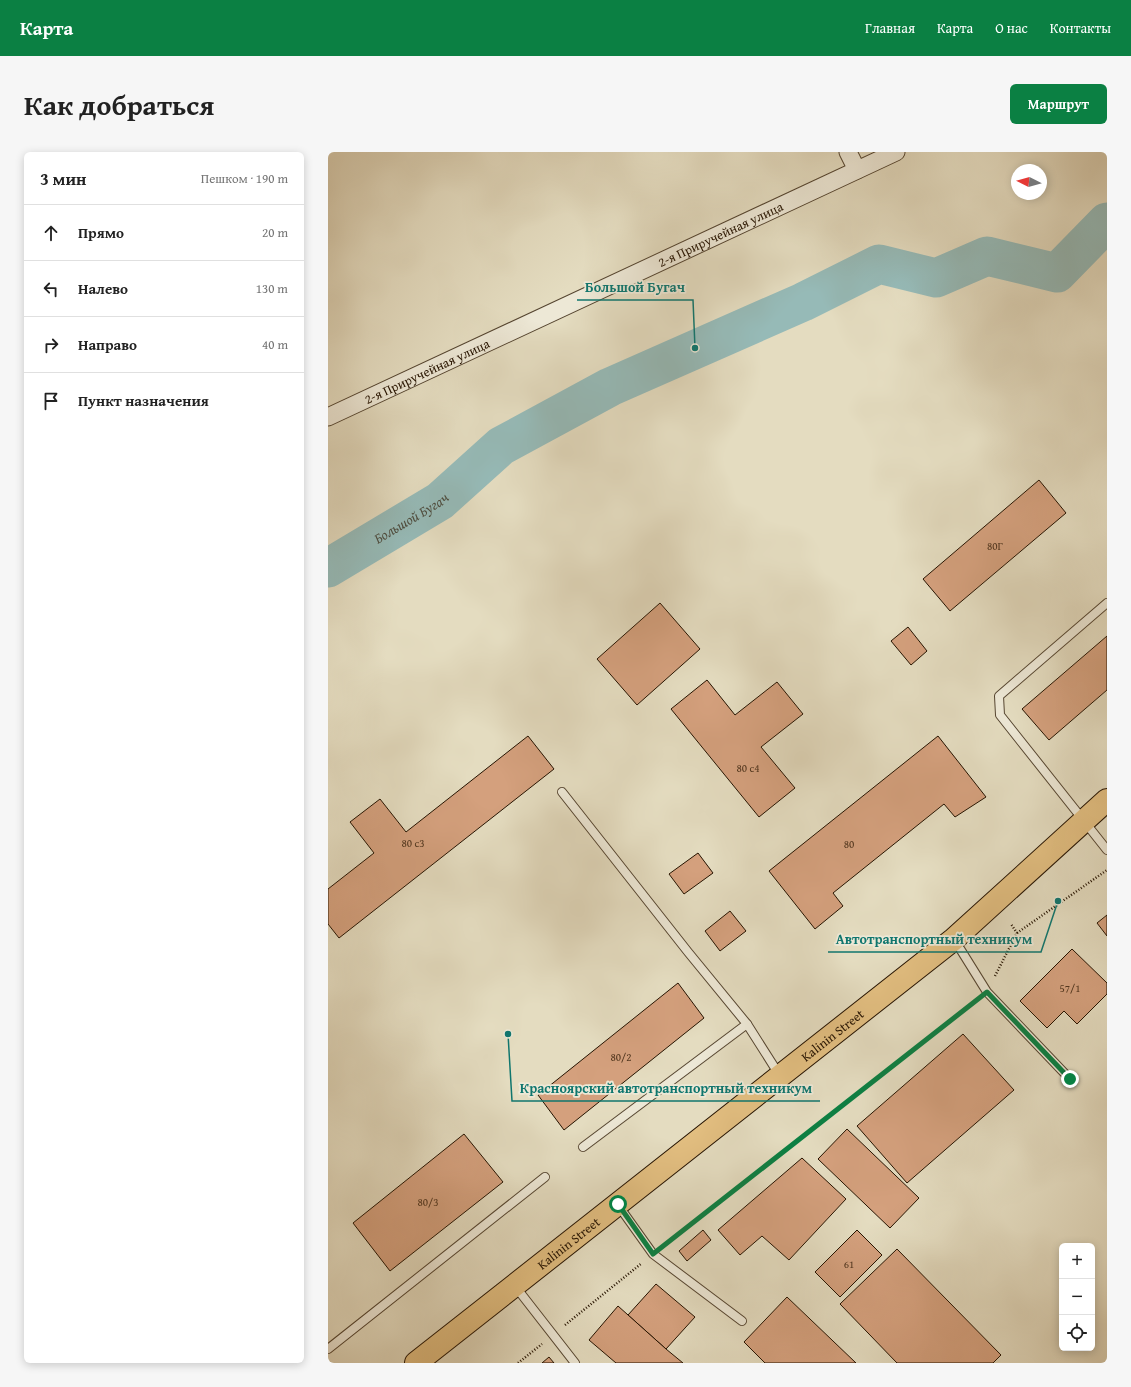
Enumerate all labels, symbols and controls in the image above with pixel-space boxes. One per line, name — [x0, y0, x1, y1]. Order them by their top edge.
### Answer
text: Карта — [20, 14, 73, 42]
text: Главная — [865, 18, 915, 38]
text: Карта — [937, 18, 973, 38]
text: О нас — [995, 18, 1028, 38]
text: Контакты — [1050, 18, 1111, 38]
text: Как добраться — [24, 84, 214, 125]
button: Маршрут — [1010, 84, 1107, 124]
north arrow — [1011, 164, 1047, 200]
text: 3 мин — [40, 166, 86, 191]
text: Пешком · 190 m — [201, 169, 288, 188]
street label: 2-я Приручейная улица — [655, 197, 787, 272]
icon: ahead — [40, 222, 62, 244]
text: Прямо — [78, 222, 124, 243]
text: 20 m — [262, 223, 288, 242]
callout: Большой Бугач — [577, 274, 693, 300]
text: Большой Бугач — [585, 277, 685, 297]
icon: left — [40, 278, 62, 300]
text: Налево — [78, 278, 128, 299]
text: 130 m — [256, 279, 288, 298]
icon: right — [40, 334, 62, 356]
text: Направо — [78, 334, 137, 355]
street label: 2-я Приручейная улица — [361, 334, 493, 409]
text: 40 m — [262, 335, 288, 354]
icon: arrive — [40, 390, 62, 412]
text: Пункт назначения — [78, 390, 209, 411]
water label: Большой Бугач — [370, 488, 453, 548]
house number: 80Г — [987, 538, 1004, 554]
house number: 80 с4 — [736, 760, 760, 776]
house number: 80 с3 — [401, 835, 425, 851]
house number: 80 — [844, 836, 854, 852]
callout: Автотранспортный техникум — [828, 926, 1041, 952]
text: Автотранспортный техникум — [836, 929, 1033, 949]
house number: 57/1 — [1059, 980, 1081, 996]
street label: Kalinin Street — [797, 1004, 868, 1066]
house number: 80/2 — [610, 1049, 632, 1065]
route end — [1061, 1070, 1079, 1088]
callout: Красноярский автотранспортный техникум — [512, 1075, 820, 1101]
text: Красноярский автотранспортный техникум — [520, 1078, 813, 1098]
house number: 80/3 — [417, 1194, 439, 1210]
route start — [609, 1195, 627, 1213]
street label: Kalinin Street — [533, 1212, 604, 1274]
map controls — [1059, 1243, 1095, 1351]
button: + — [1059, 1243, 1095, 1279]
house number: 61 — [844, 1256, 854, 1272]
button: − — [1059, 1279, 1095, 1315]
button: locate — [1059, 1315, 1095, 1351]

